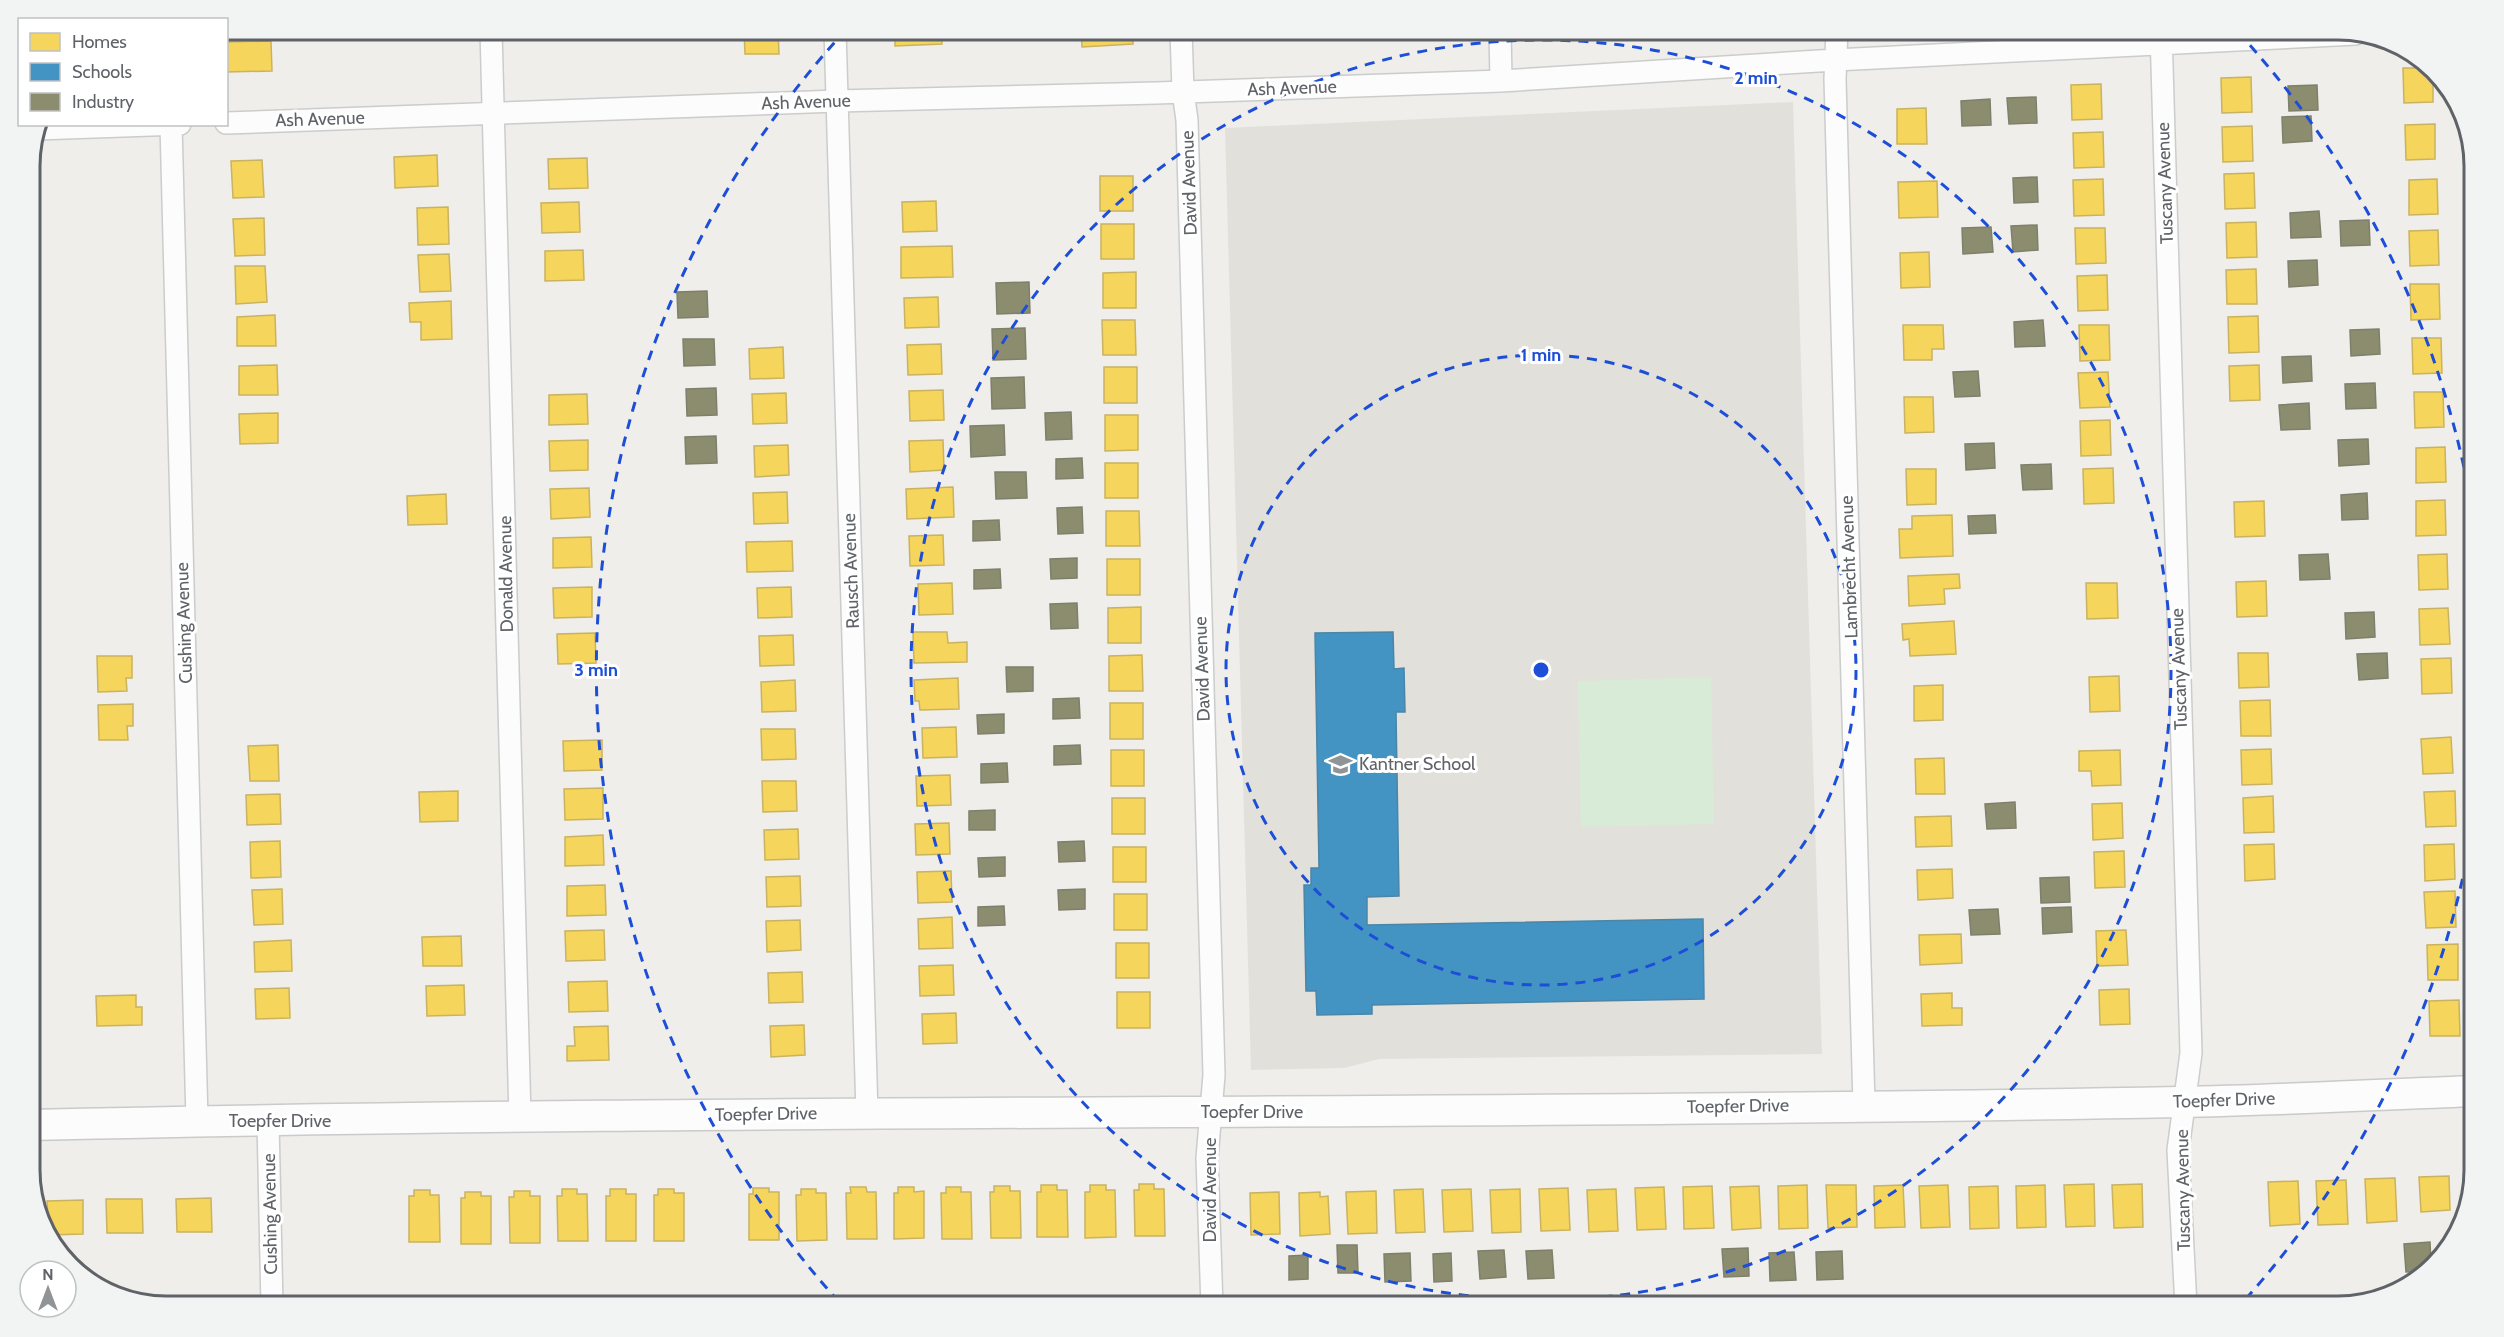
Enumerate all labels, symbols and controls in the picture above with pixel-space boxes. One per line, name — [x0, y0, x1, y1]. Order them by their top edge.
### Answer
legend — [18, 18, 228, 126]
text: Homes — [72, 31, 127, 53]
text: Schools — [72, 61, 132, 83]
text: 2 min — [1734, 67, 1778, 89]
street label: Ash Avenue — [1247, 75, 1337, 101]
street label: Ash Avenue — [761, 89, 851, 115]
text: Industry — [72, 91, 134, 113]
street label: Ash Avenue — [275, 106, 365, 132]
street label: Tuscany Avenue — [2152, 122, 2178, 244]
street label: David Avenue — [1176, 130, 1202, 236]
text: 1 min — [1521, 344, 1561, 366]
street label: Lambrecht Avenue — [1836, 495, 1862, 639]
street label: Rausch Avenue — [838, 513, 864, 629]
street label: Donald Avenue — [494, 515, 518, 633]
street label: Cushing Avenue — [171, 562, 197, 684]
street label: Tuscany Avenue — [2166, 608, 2192, 730]
street label: David Avenue — [1189, 616, 1215, 722]
text: 3 min — [574, 659, 618, 681]
centre of rings — [1531, 660, 1551, 680]
school or university icon: Kantner School — [1328, 751, 1354, 777]
place label: Kantner School — [1359, 753, 1476, 775]
street label: Toepfer Drive — [2172, 1087, 2276, 1113]
street label: Toepfer Drive — [1687, 1094, 1789, 1118]
street label: Toepfer Drive — [1201, 1101, 1303, 1123]
street label: Toepfer Drive — [715, 1102, 817, 1126]
street label: Toepfer Drive — [229, 1110, 331, 1132]
street label: Tuscany Avenue — [2171, 1129, 2195, 1251]
street label: David Avenue — [1199, 1137, 1221, 1243]
street label: Cushing Avenue — [258, 1153, 282, 1275]
north arrow — [18, 1259, 78, 1319]
text: N — [42, 1265, 54, 1284]

